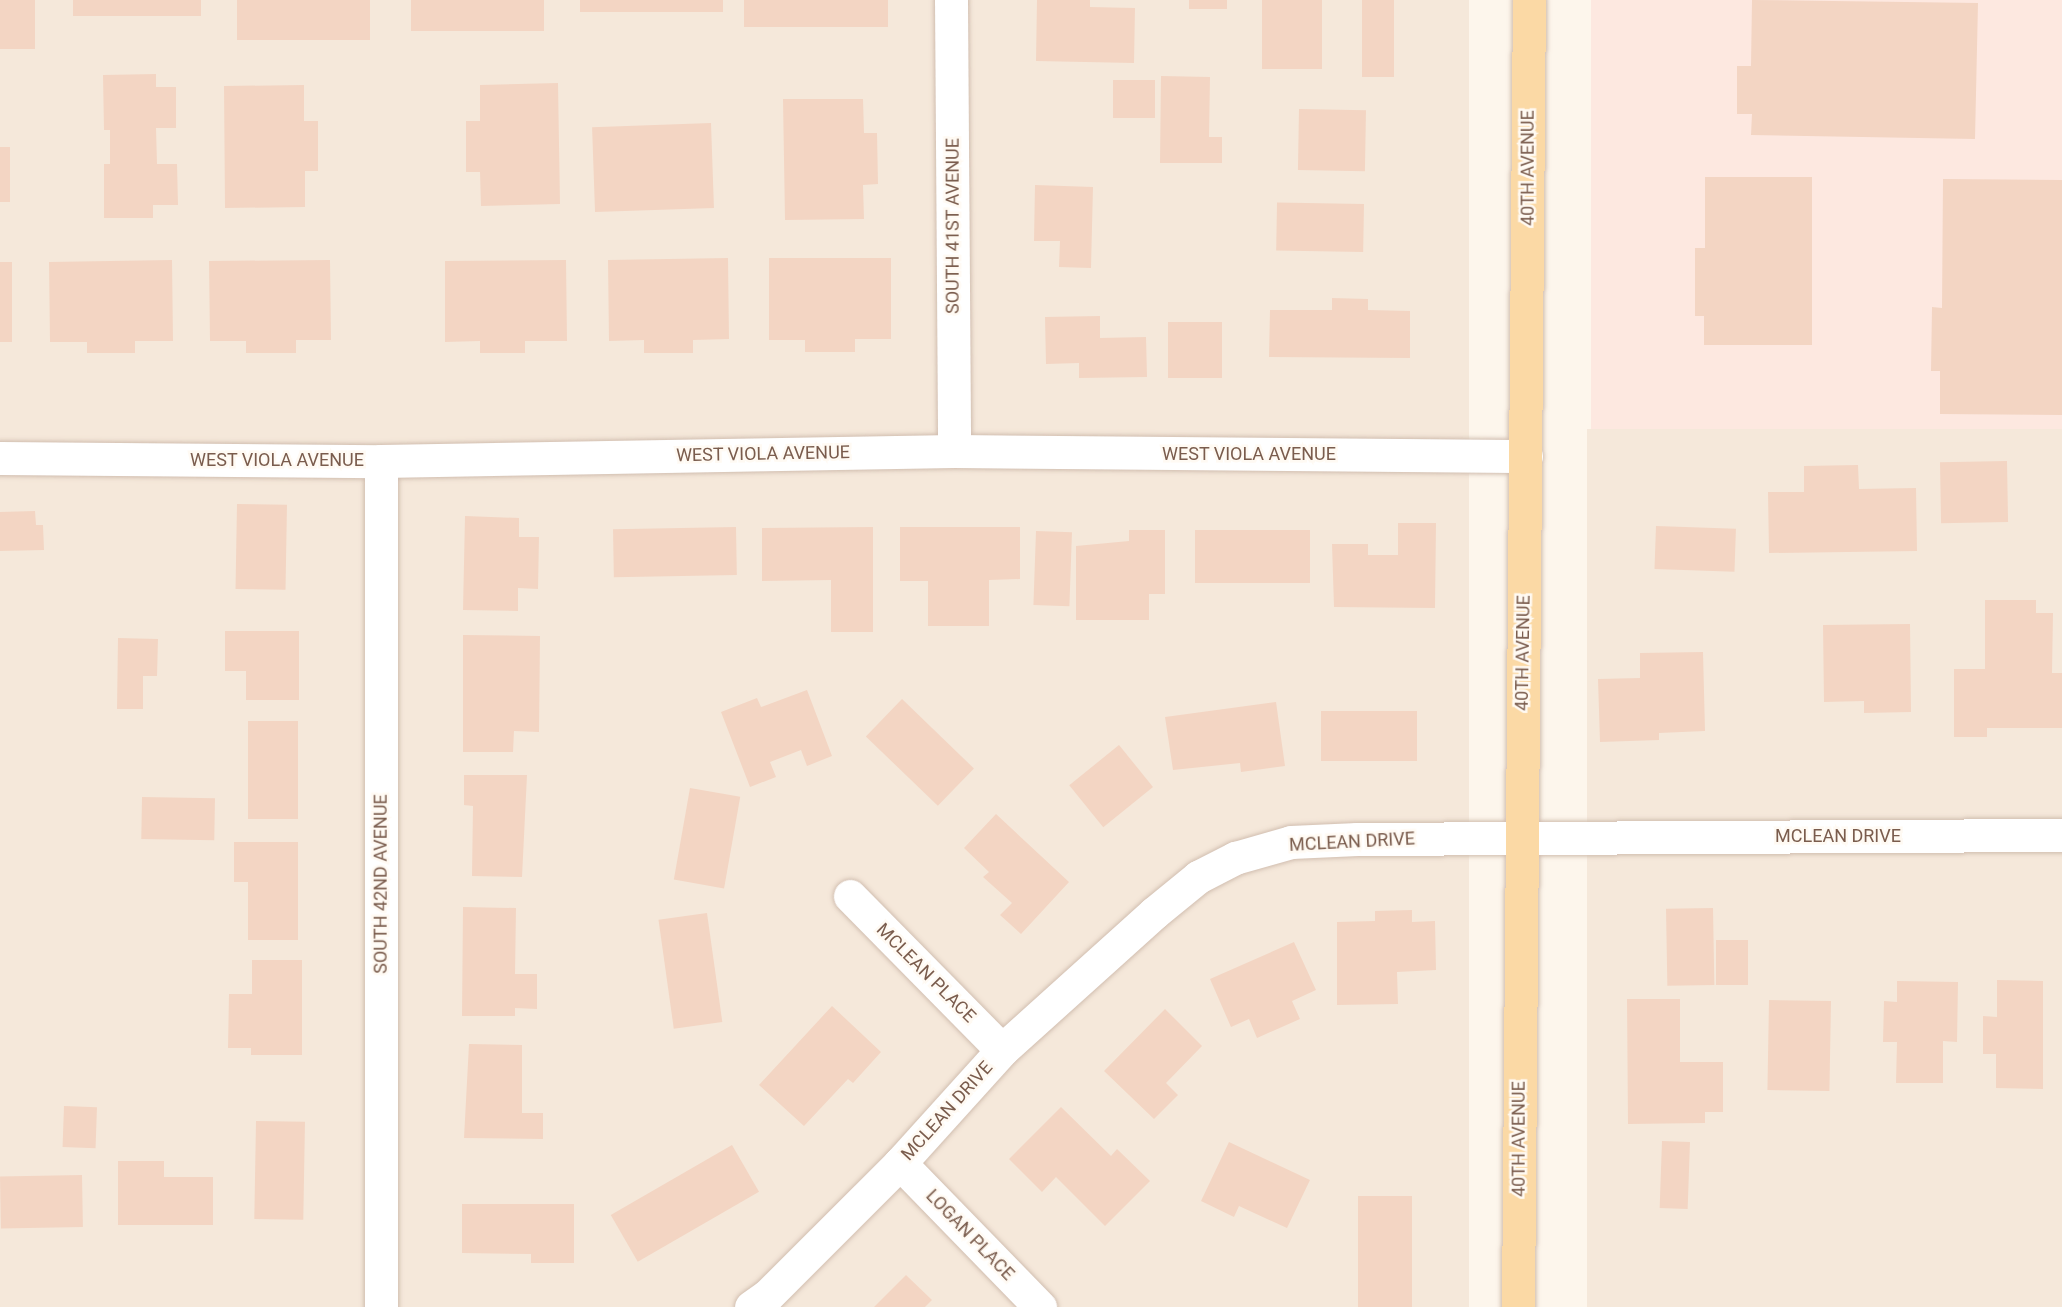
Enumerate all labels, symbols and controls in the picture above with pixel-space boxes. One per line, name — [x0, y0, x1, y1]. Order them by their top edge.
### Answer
street label: 40TH AVENUE — [1517, 110, 1539, 226]
street label: SOUTH 41ST AVENUE — [942, 138, 964, 314]
street label: WEST VIOLA AVENUE — [676, 442, 850, 466]
street label: WEST VIOLA AVENUE — [1162, 443, 1336, 465]
street label: WEST VIOLA AVENUE — [190, 449, 364, 471]
street label: 40TH AVENUE — [1511, 595, 1535, 711]
street label: SOUTH 42ND AVENUE — [370, 794, 392, 974]
street label: MCLEAN DRIVE — [1775, 825, 1901, 847]
street label: MCLEAN DRIVE — [1289, 828, 1415, 856]
street label: MCLEAN PLACE — [872, 919, 980, 1027]
street label: MCLEAN DRIVE — [897, 1057, 997, 1165]
street label: 40TH AVENUE — [1508, 1081, 1530, 1197]
street label: LOGAN PLACE — [921, 1185, 1019, 1285]

